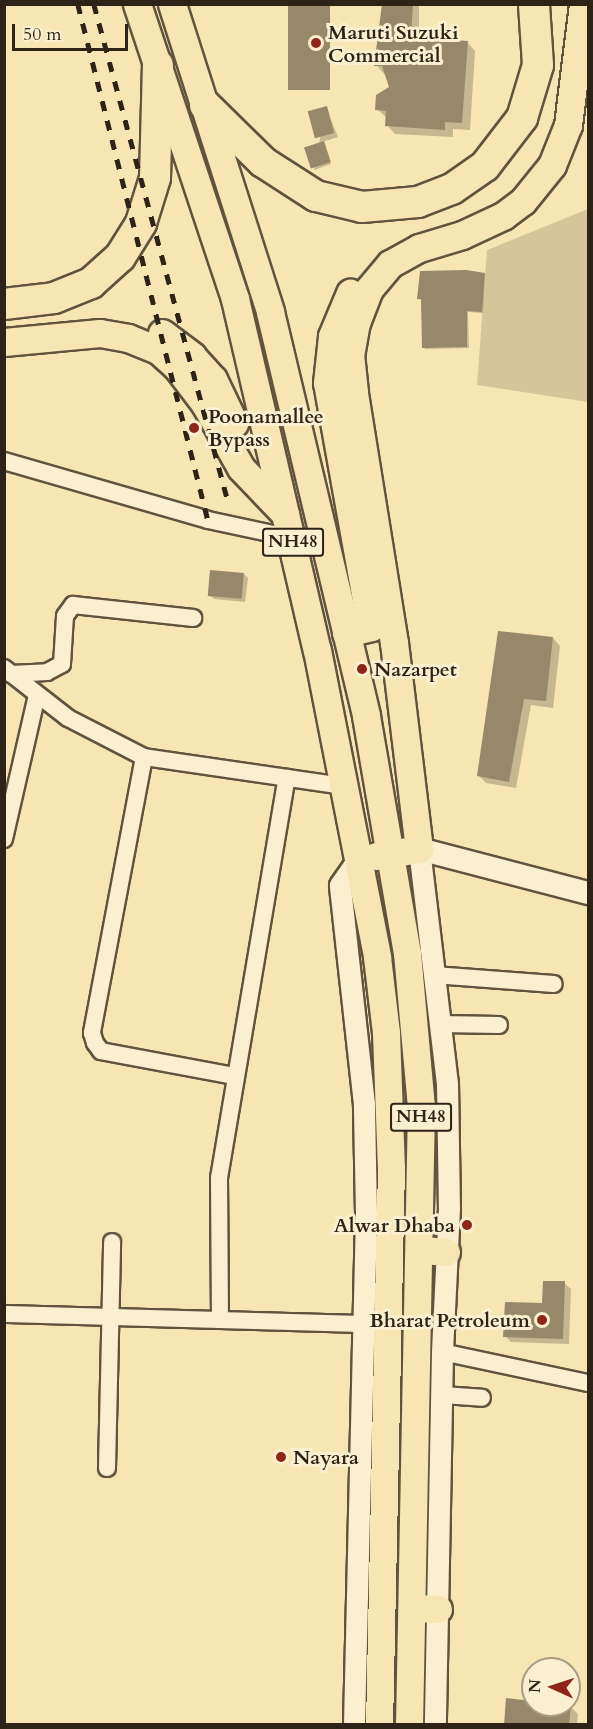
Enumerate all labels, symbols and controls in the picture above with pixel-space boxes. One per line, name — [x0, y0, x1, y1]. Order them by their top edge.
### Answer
scale bar — [15, 12, 130, 50]
place label: Maruti Suzuki Commercial — [328, 20, 459, 67]
text: 50 m — [23, 22, 62, 47]
marker: Maruti Suzuki Commercial — [309, 36, 323, 50]
place label: Poonamallee Bypass — [208, 404, 324, 451]
marker: Poonamallee Bypass — [185, 419, 203, 437]
road number: NH48 — [262, 527, 324, 557]
place label: Nazarpet — [374, 657, 457, 681]
marker: Nazarpet — [355, 662, 369, 676]
road number: NH48 — [390, 1102, 452, 1132]
place label: Alwar Dhaba — [334, 1213, 455, 1237]
marker: Alwar Dhaba — [460, 1218, 474, 1232]
place label: Bharat Petroleum — [369, 1308, 530, 1332]
marker: Bharat Petroleum — [535, 1313, 549, 1327]
place label: Nayara — [293, 1445, 359, 1469]
marker: Nayara — [274, 1450, 288, 1464]
north arrow — [521, 1657, 581, 1717]
text: N — [524, 1679, 546, 1694]

